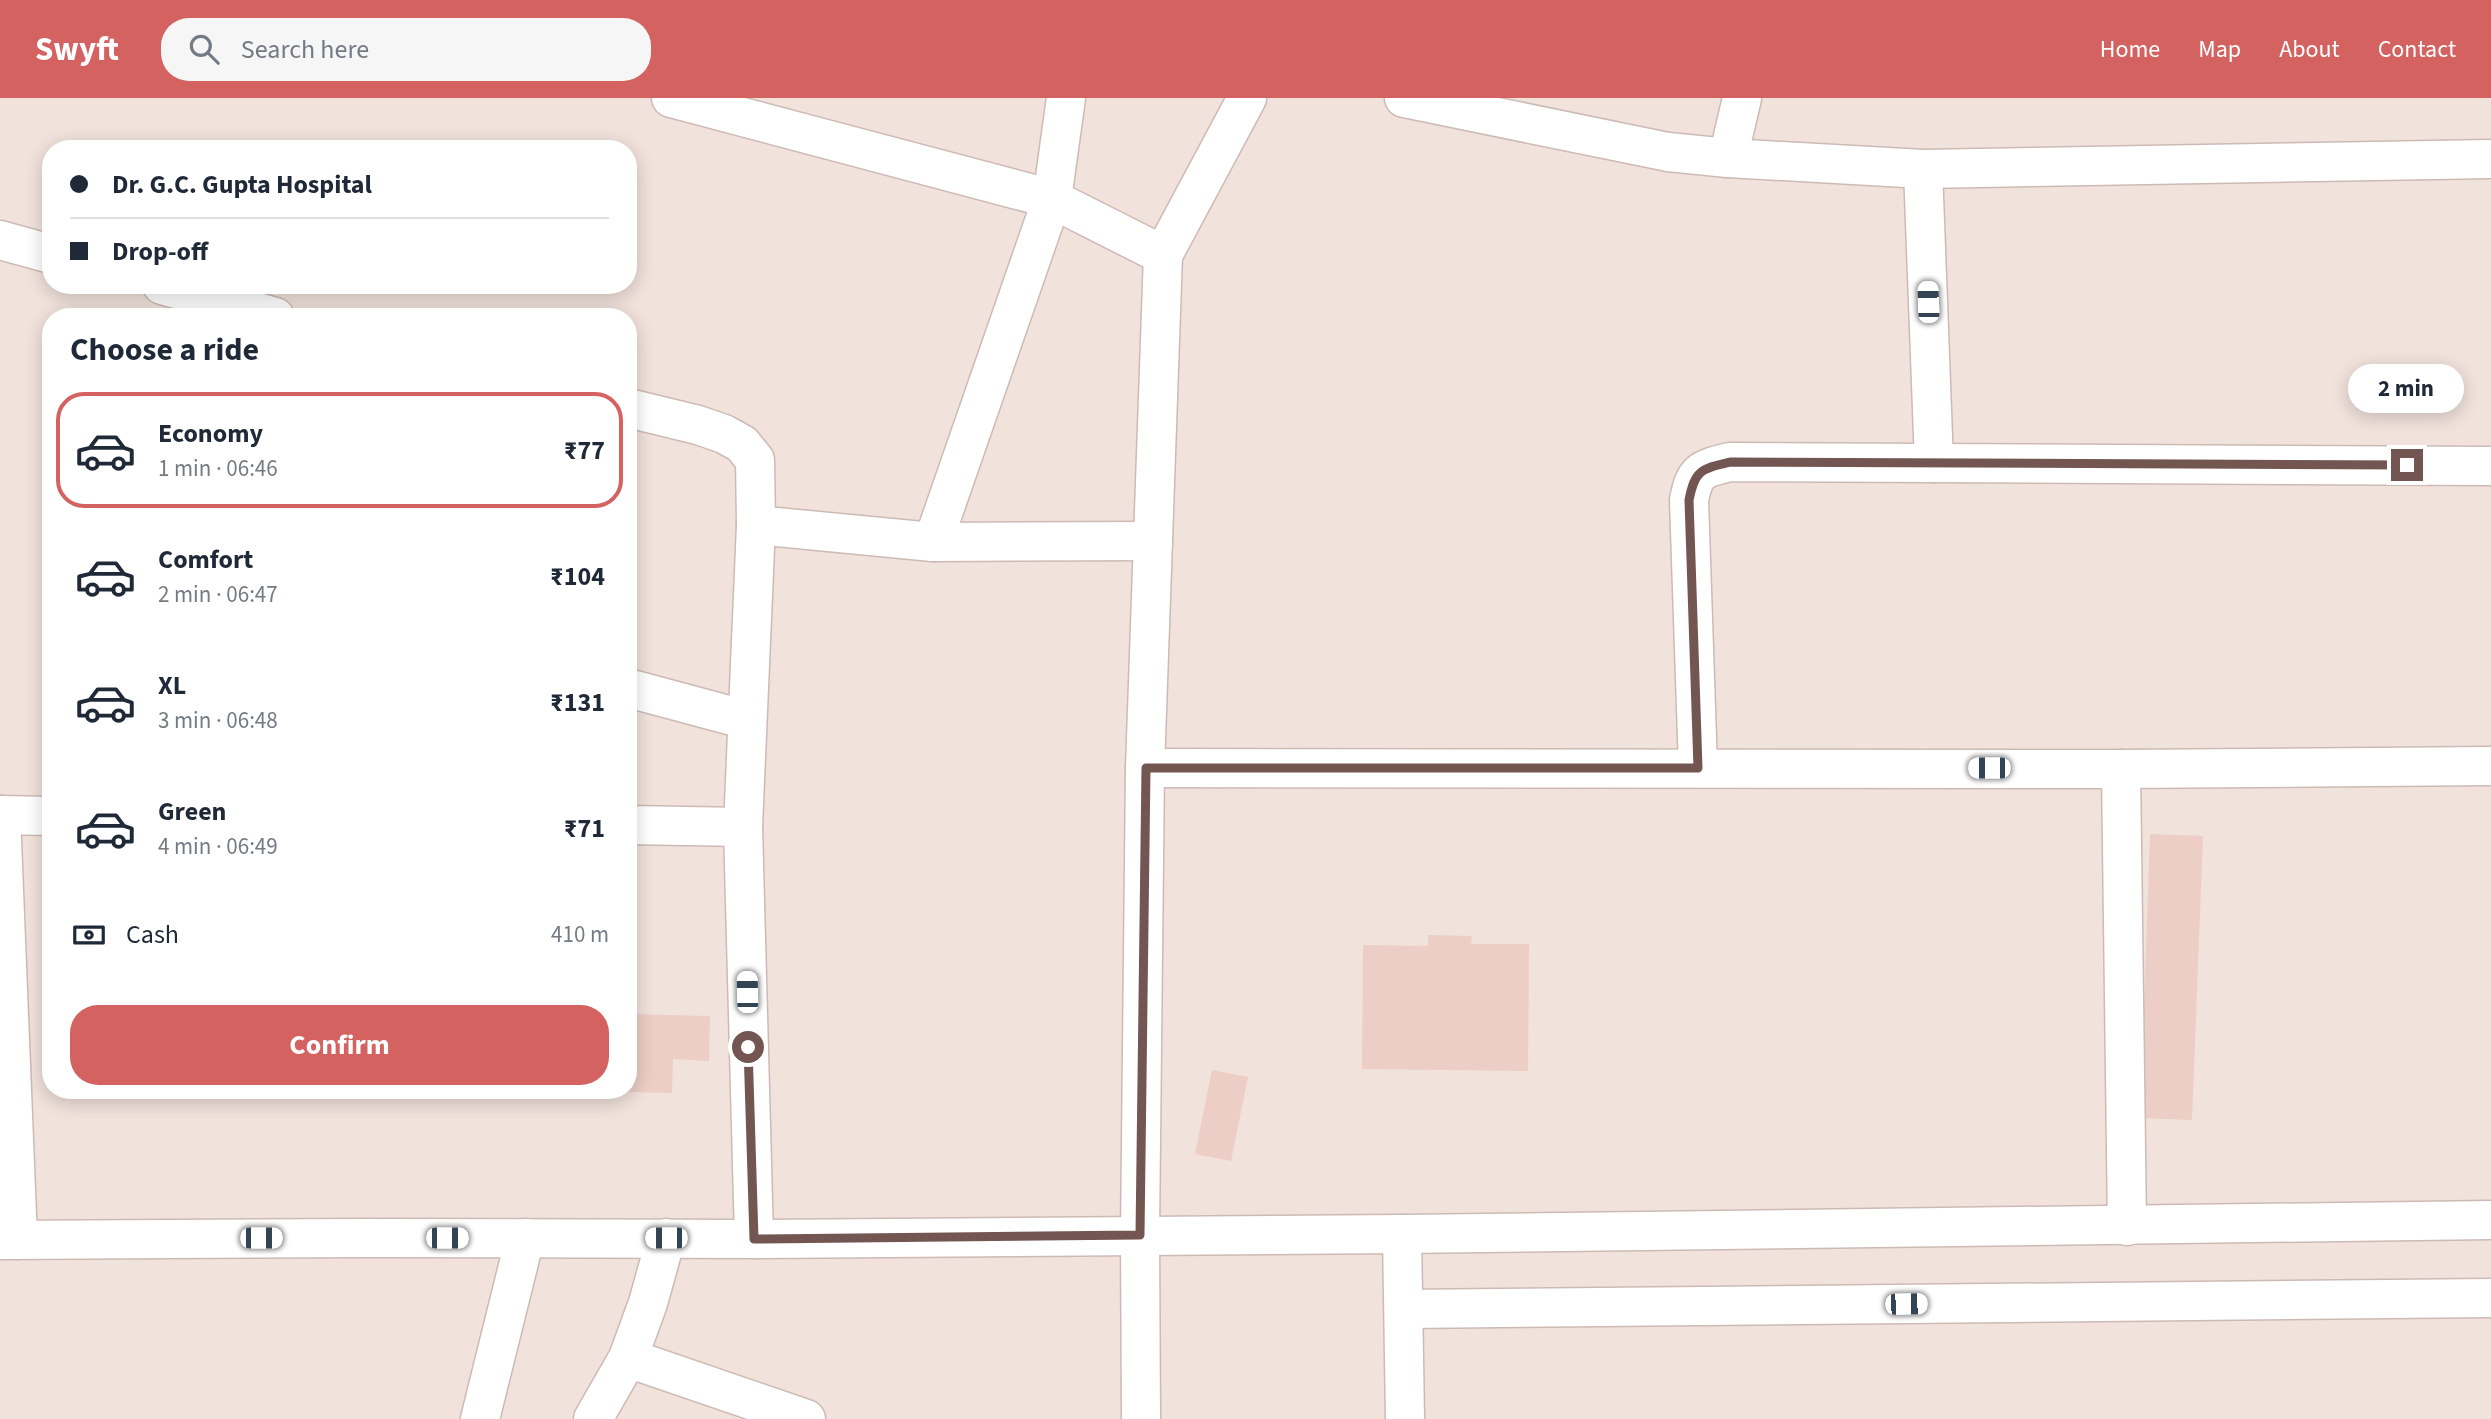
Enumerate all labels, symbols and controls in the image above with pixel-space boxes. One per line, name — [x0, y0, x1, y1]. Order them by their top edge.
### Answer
search box — [161, 18, 651, 81]
text: Swyft — [35, 26, 119, 73]
icon: search — [185, 30, 223, 68]
text: Search here — [241, 31, 369, 68]
text: Home — [2100, 32, 2160, 67]
text: Map — [2198, 32, 2241, 67]
text: About — [2279, 32, 2340, 67]
text: Contact — [2378, 32, 2456, 67]
text: Dr. G.C. Gupta Hospital — [112, 166, 372, 203]
text: Drop-off — [112, 233, 208, 270]
car — [1917, 281, 1940, 323]
text: Choose a ride — [70, 327, 259, 373]
callout: 2 min — [2349, 364, 2465, 412]
text: 2 min — [2378, 372, 2434, 405]
text: Economy — [158, 415, 263, 452]
icon: car — [74, 419, 137, 482]
text: ₹77 — [564, 432, 605, 469]
route end — [2391, 449, 2423, 481]
text: 1 min · 06:46 — [158, 452, 278, 485]
text: Comfort — [158, 541, 253, 578]
icon: car — [74, 545, 137, 608]
text: ₹104 — [550, 558, 605, 595]
text: 2 min · 06:47 — [158, 578, 278, 611]
text: XL — [158, 667, 186, 704]
icon: car — [74, 671, 137, 734]
text: ₹131 — [550, 684, 605, 721]
text: 3 min · 06:48 — [158, 704, 278, 737]
car — [1969, 758, 2011, 779]
text: Green — [158, 793, 226, 830]
icon: car — [74, 797, 137, 860]
text: ₹71 — [564, 810, 605, 847]
text: 4 min · 06:49 — [158, 830, 278, 863]
icon: cash — [70, 916, 108, 954]
text: Cash — [126, 916, 179, 953]
text: 410 m — [551, 918, 609, 951]
car — [737, 971, 758, 1013]
button: Confirm — [70, 1005, 609, 1085]
route start — [732, 1031, 764, 1063]
car — [241, 1228, 283, 1249]
car — [427, 1228, 469, 1249]
car — [646, 1228, 688, 1249]
car — [1885, 1293, 1928, 1315]

